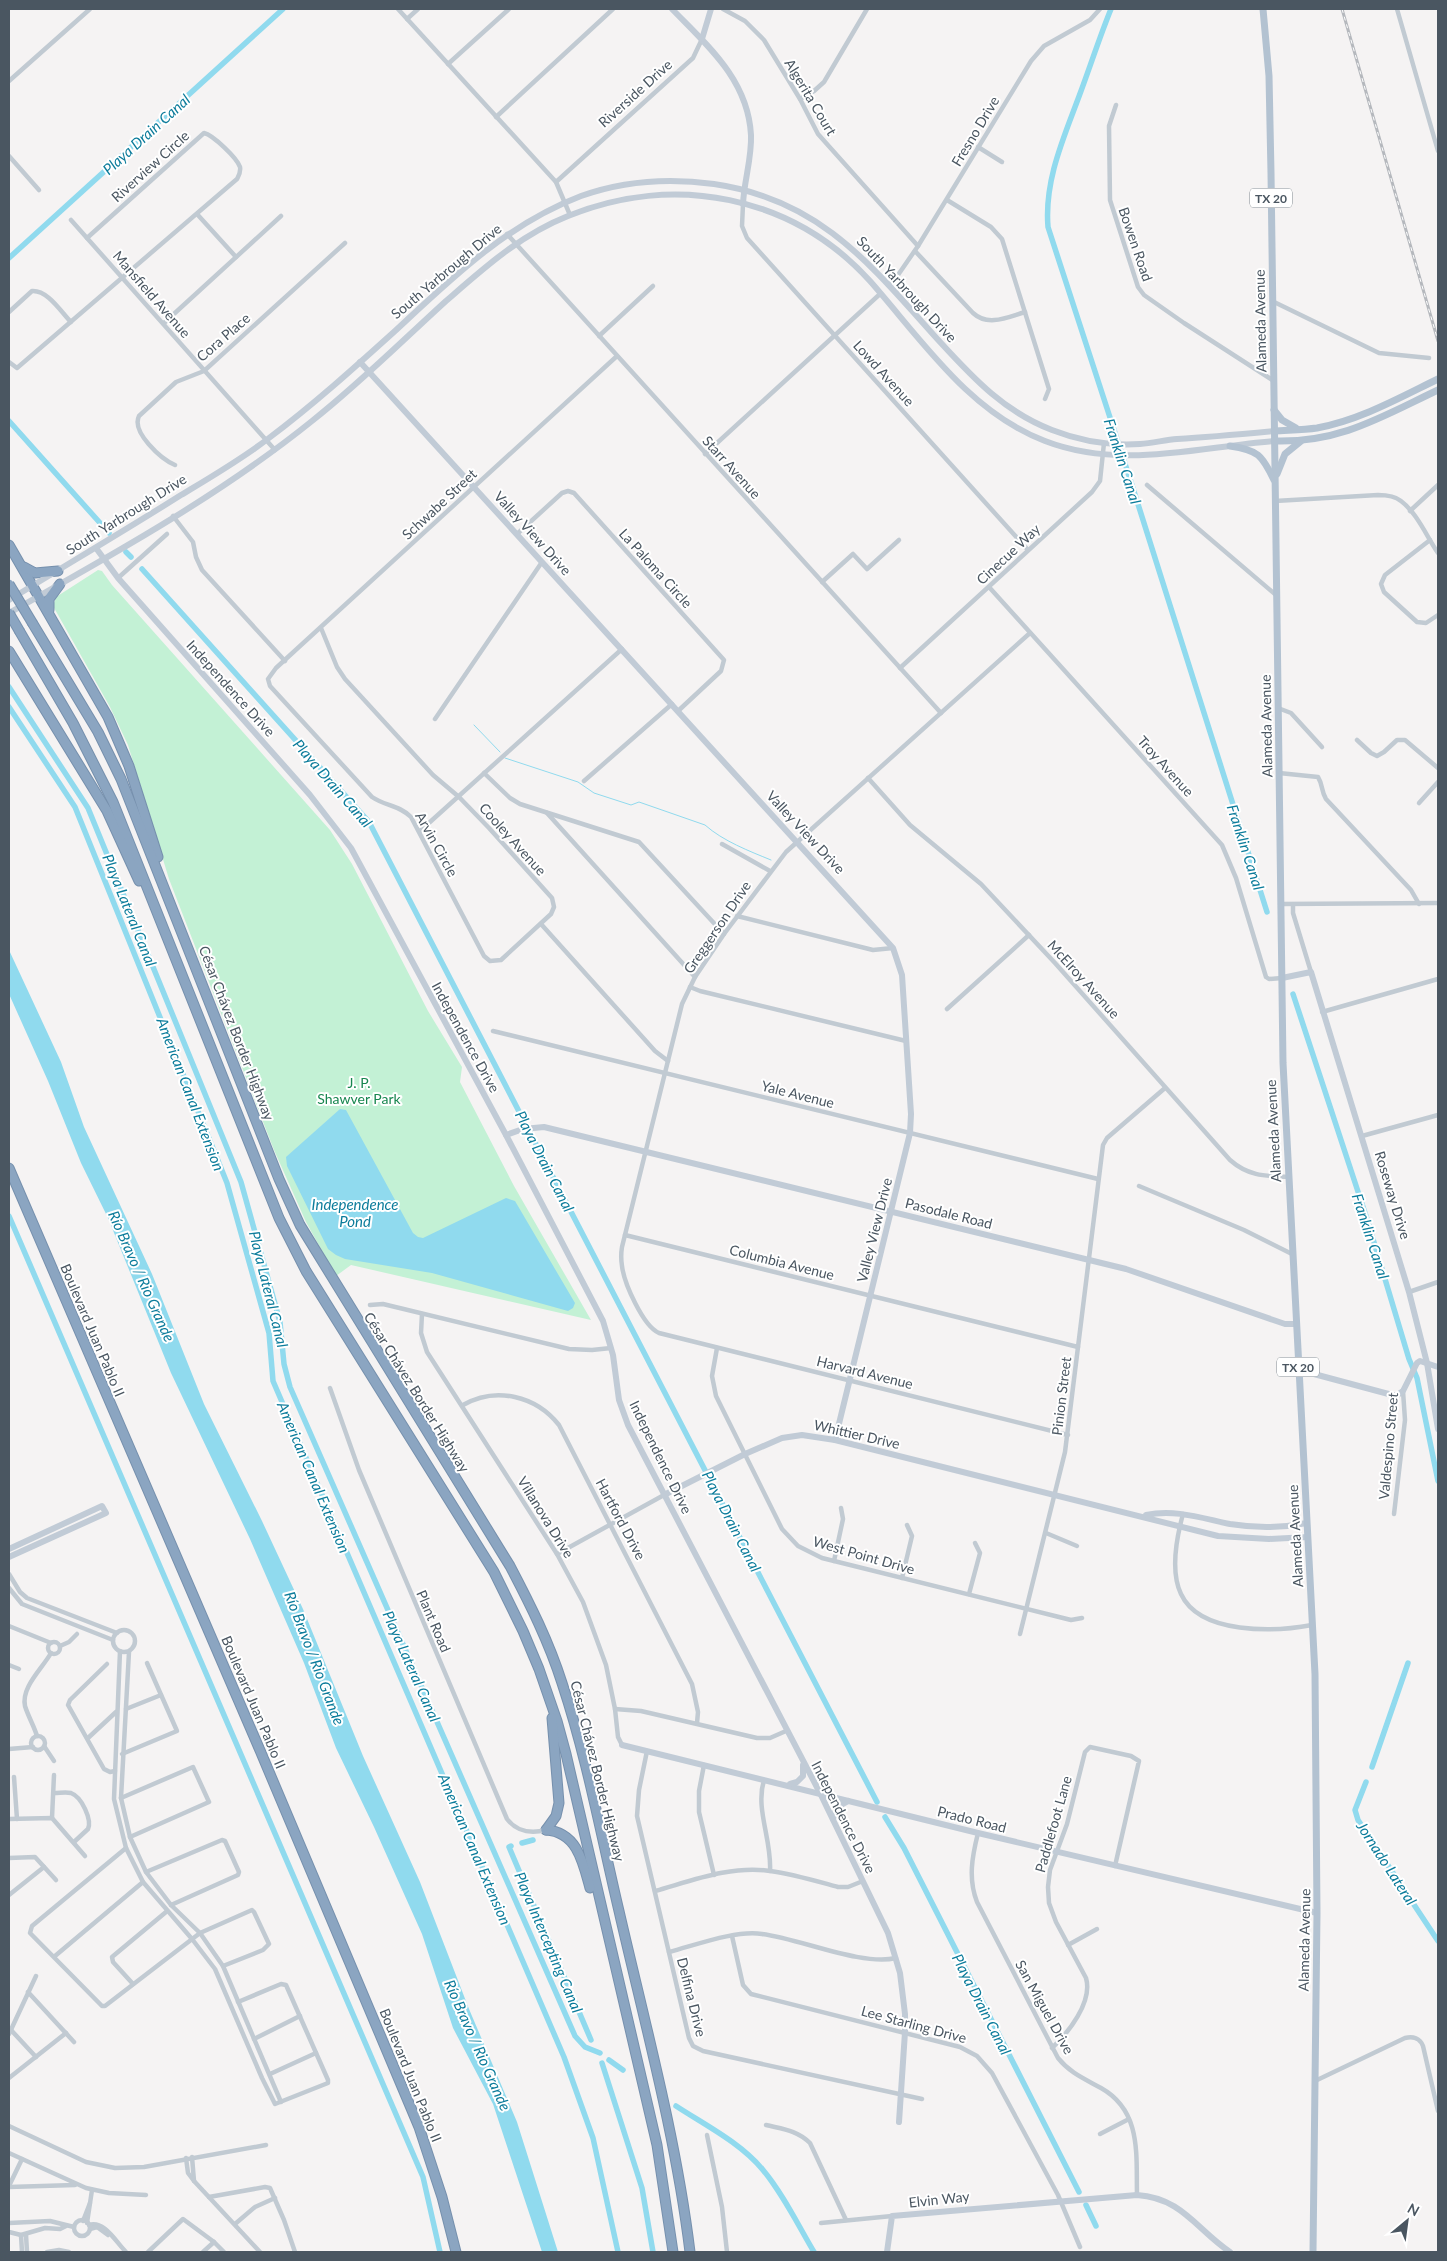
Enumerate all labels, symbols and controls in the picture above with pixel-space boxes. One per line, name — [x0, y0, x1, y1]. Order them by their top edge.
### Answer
street label: Riverside Drive — [595, 56, 675, 130]
street label: Algerita Court — [781, 56, 841, 138]
water label: Playa Drain Canal — [99, 90, 194, 178]
street label: Fresno Drive — [948, 93, 1002, 169]
street label: Riverview Circle — [108, 127, 192, 205]
road number: TX 20 — [1250, 188, 1292, 208]
street label: Bowen Road — [1115, 205, 1157, 283]
street label: South Yarbrough Drive — [387, 220, 505, 322]
street label: South Yarbrough Drive — [853, 232, 961, 346]
street label: Mansfield Avenue — [110, 247, 194, 341]
street label: Alameda Avenue — [1251, 269, 1269, 373]
street label: Cora Place — [193, 309, 253, 365]
street label: Lowd Avenue — [850, 337, 918, 409]
water label: Franklin Canal — [1101, 416, 1145, 507]
street label: Starr Avenue — [699, 432, 765, 502]
street label: Schwabe Street — [398, 465, 480, 543]
street label: South Yarbrough Drive — [63, 470, 189, 558]
street label: Valley View Drive — [491, 488, 575, 578]
street label: Cinecue Way — [973, 520, 1044, 588]
street label: La Paloma Circle — [616, 525, 696, 611]
street label: Independence Drive — [183, 636, 279, 740]
street label: Alameda Avenue — [1257, 674, 1275, 778]
street label: Troy Avenue — [1134, 732, 1198, 800]
water label: Playa Drain Canal — [290, 735, 377, 831]
street label: Valley View Drive — [763, 787, 849, 877]
street label: Cooley Avenue — [476, 799, 550, 879]
water label: Franklin Canal — [1224, 802, 1268, 893]
street label: Arvin Circle — [412, 809, 462, 879]
water label: Playa Lateral Canal — [99, 851, 161, 969]
street label: Greggerson Drive — [680, 877, 754, 977]
street label: McElroy Avenue — [1044, 936, 1124, 1022]
street label: César Chávez Border Highway — [196, 943, 278, 1123]
street label: Independence Drive — [429, 979, 503, 1095]
water label: American Canal Extension — [153, 1014, 229, 1173]
park label: J. P. Shawver Park — [317, 1074, 402, 1107]
street label: Yale Avenue — [760, 1077, 836, 1111]
street label: Alameda Avenue — [1262, 1079, 1284, 1183]
water label: Playa Drain Canal — [512, 1107, 579, 1215]
street label: Roseway Drive — [1372, 1149, 1414, 1241]
street label: Valley View Drive — [853, 1176, 895, 1284]
water label: Franklin Canal — [1349, 1191, 1393, 1282]
street label: Pasodale Road — [904, 1194, 994, 1232]
water label: Independence Pond — [312, 1195, 398, 1230]
water label: Río Bravo / Rio Grande — [105, 1208, 179, 1344]
water label: Playa Lateral Canal — [246, 1229, 292, 1350]
street label: Columbia Avenue — [728, 1241, 836, 1283]
street label: Boulevard Juan Pablo II — [57, 1261, 129, 1399]
street label: César Chávez Border Highway — [361, 1309, 474, 1476]
street label: Harvard Avenue — [815, 1352, 915, 1392]
street label: Pinion Street — [1048, 1356, 1074, 1436]
road number: TX 20 — [1277, 1358, 1319, 1376]
street label: Valdespino Street — [1375, 1392, 1401, 1500]
water label: American Canal Extension — [274, 1398, 354, 1555]
street label: Independence Drive — [626, 1398, 696, 1516]
street label: Whittier Drive — [812, 1416, 902, 1452]
water label: Playa Drain Canal — [699, 1467, 766, 1575]
street label: Villanova Drive — [514, 1473, 578, 1561]
street label: Hartford Drive — [592, 1475, 650, 1563]
street label: Alameda Avenue — [1284, 1484, 1306, 1588]
street label: West Point Drive — [811, 1532, 917, 1578]
street label: Plant Road — [413, 1587, 455, 1655]
water label: Río Bravo / Rio Grande — [281, 1589, 349, 1727]
water label: Playa Lateral Canal — [379, 1608, 445, 1725]
street label: Boulevard Juan Pablo II — [218, 1633, 290, 1771]
street label: César Chávez Border Highway — [567, 1679, 629, 1864]
street label: Independence Drive — [808, 1758, 880, 1876]
water label: American Canal Extension — [435, 1770, 515, 1927]
street label: Paddlefoot Lane — [1031, 1774, 1075, 1874]
street label: Prado Road — [936, 1802, 1008, 1836]
water label: Jornado Lateral — [1353, 1817, 1421, 1909]
water label: Playa Intercepting Canal — [511, 1869, 587, 2016]
street label: Alameda Avenue — [1295, 1888, 1313, 1992]
water label: Playa Drain Canal — [949, 1950, 1016, 2058]
street label: Delfina Drive — [674, 1956, 710, 2038]
street label: San Miguel Drive — [1012, 1957, 1078, 2057]
water label: Río Bravo / Rio Grande — [441, 1977, 515, 2113]
street label: Lee Starling Drive — [860, 2002, 968, 2046]
street label: Boulevard Juan Pablo II — [376, 2006, 446, 2144]
street label: Elvin Way — [908, 2187, 971, 2211]
north arrow — [1382, 2196, 1432, 2246]
text: N — [1405, 2199, 1422, 2219]

